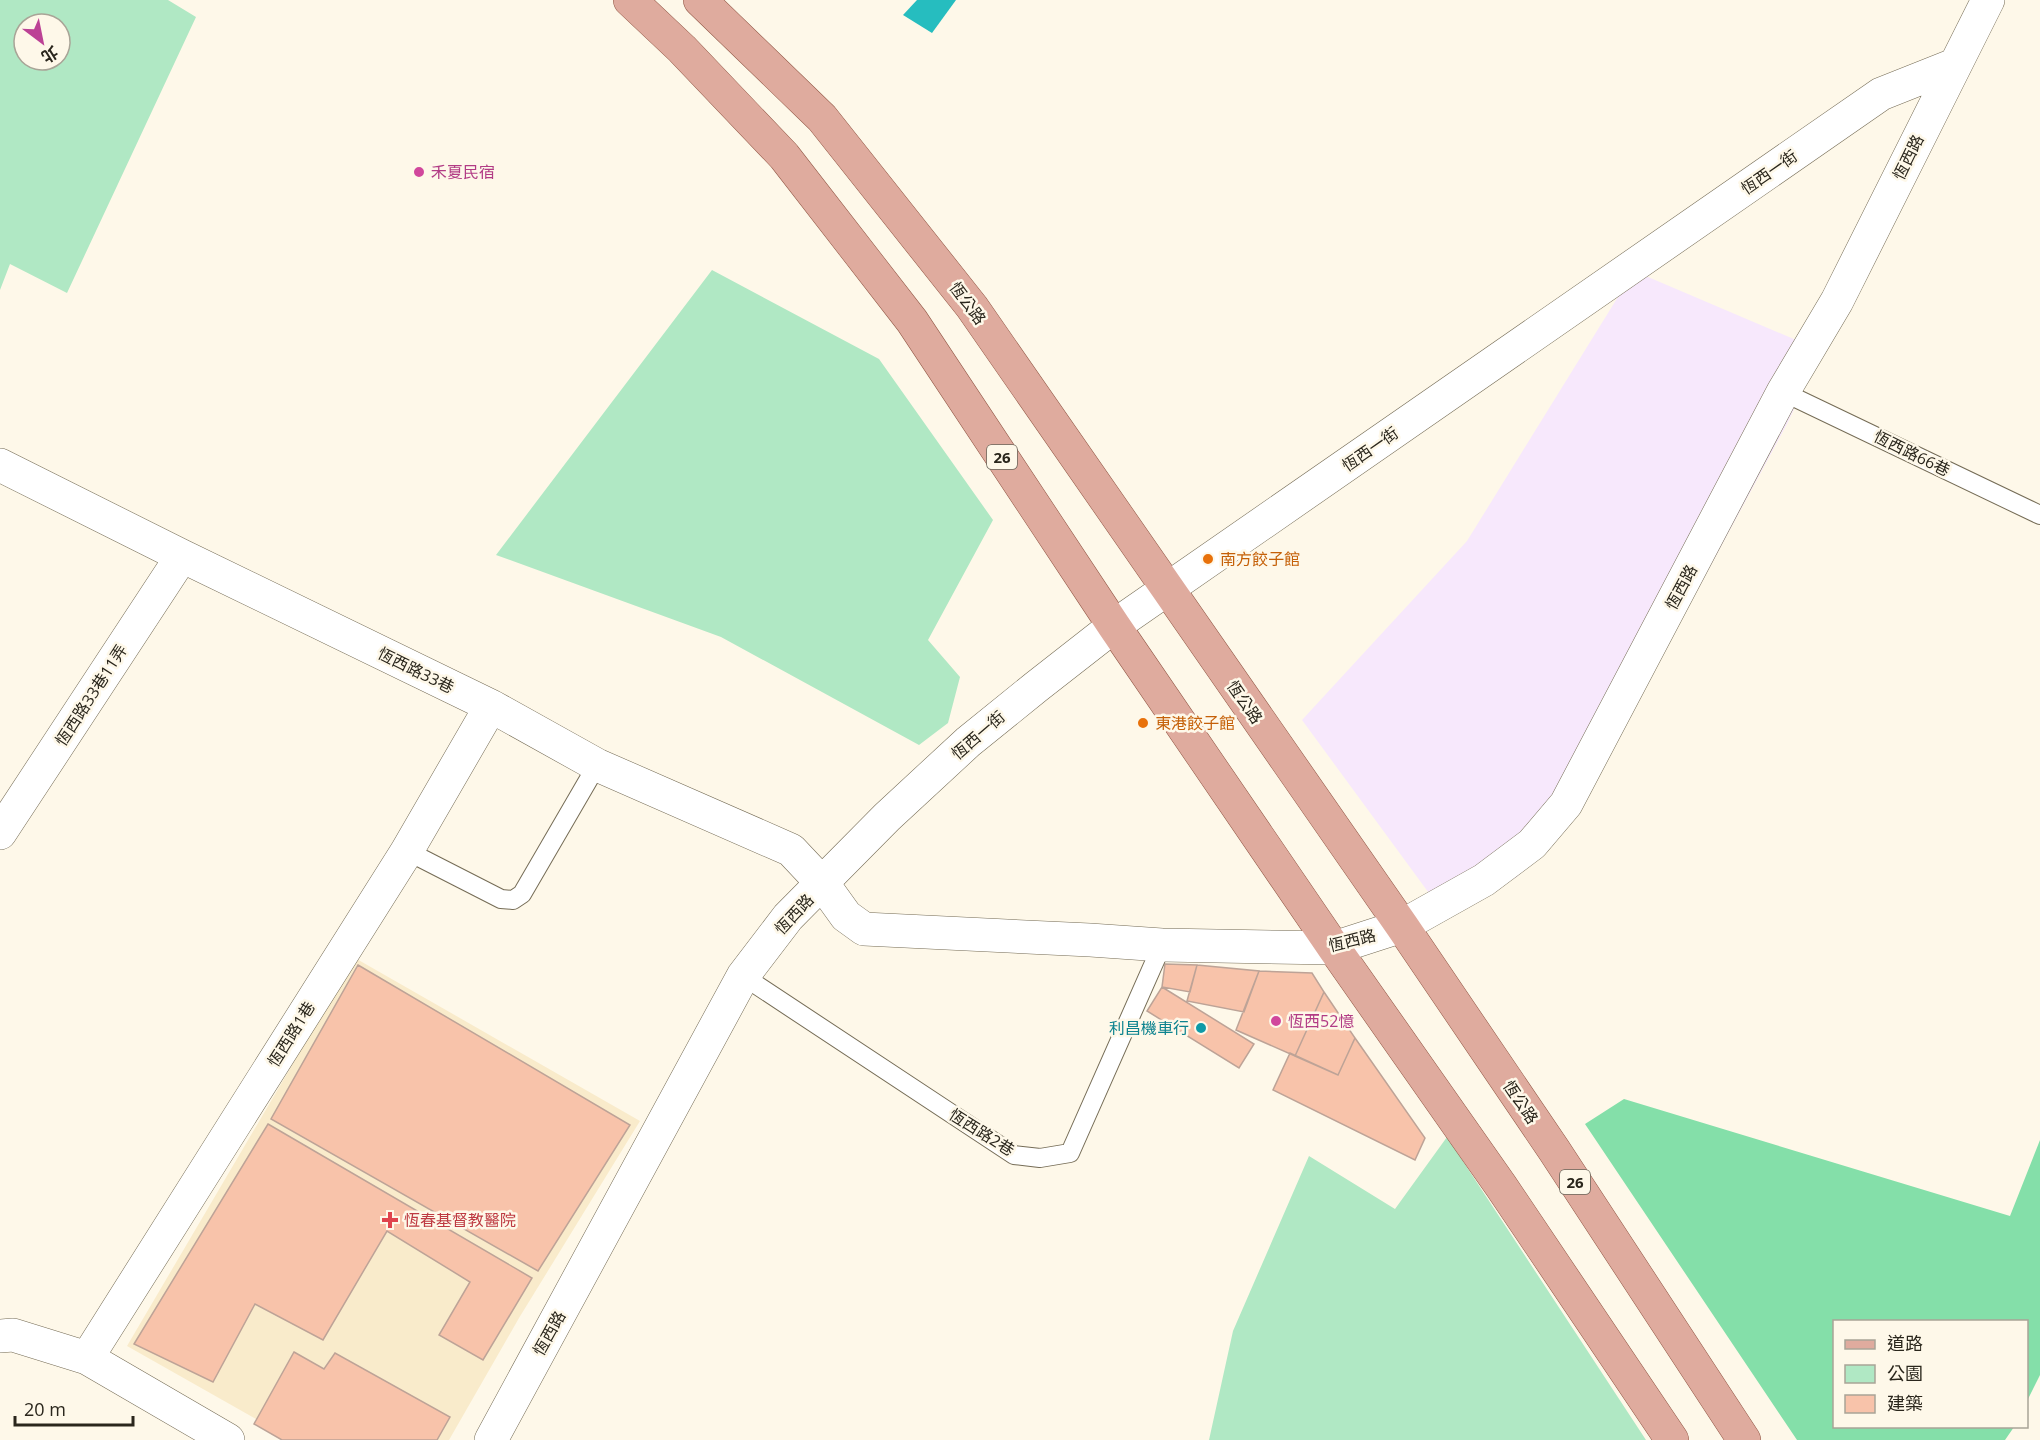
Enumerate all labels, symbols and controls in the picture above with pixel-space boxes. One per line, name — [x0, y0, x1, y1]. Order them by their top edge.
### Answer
north arrow — [12, 12, 72, 72]
text: 北 — [37, 41, 63, 68]
street label: 恆西路 — [1888, 131, 1928, 183]
street label: 恆西一街 — [1736, 145, 1802, 199]
place label: 禾夏民宿 — [431, 161, 495, 183]
marker: 禾夏民宿 — [412, 165, 426, 179]
street label: 恆公路 — [945, 277, 991, 329]
street label: 恆西一街 — [1337, 422, 1403, 476]
street label: 恆西路66巷 — [1870, 425, 1954, 481]
road number: 26 — [987, 445, 1017, 469]
place label: 南方餃子館 — [1220, 548, 1300, 570]
marker: 南方餃子館 — [1201, 552, 1215, 566]
street label: 恆西路 — [1660, 561, 1702, 613]
street label: 恆西路33巷11弄 — [50, 640, 132, 750]
street label: 恆西路33巷 — [374, 642, 458, 698]
street label: 恆公路 — [1222, 676, 1268, 728]
street label: 恆西一街 — [947, 706, 1009, 764]
place label: 東港餃子館 — [1155, 712, 1235, 734]
marker: 東港餃子館 — [1136, 716, 1150, 730]
street label: 恆西路 — [770, 889, 818, 939]
street label: 恆西路 — [1326, 924, 1378, 956]
street label: 恆西路1巷 — [262, 997, 320, 1071]
place label: 恆西52憶 — [1288, 1010, 1354, 1032]
marker: 恆西52憶 — [1269, 1014, 1283, 1028]
place label: 利昌機車行 — [1109, 1017, 1189, 1039]
marker: 利昌機車行 — [1194, 1021, 1208, 1035]
street label: 恆公路 — [1498, 1076, 1544, 1128]
street label: 恆西路2巷 — [945, 1103, 1019, 1161]
road number: 26 — [1560, 1170, 1590, 1194]
place label: 恆春基督教醫院 — [404, 1209, 516, 1231]
marker: 恆春基督教醫院 — [381, 1211, 399, 1229]
street label: 恆西路 — [528, 1307, 570, 1359]
legend — [1833, 1320, 2028, 1428]
text: 道路 — [1887, 1331, 1923, 1355]
text: 公園 — [1887, 1361, 1923, 1385]
scale bar — [15, 1389, 134, 1427]
text: 建築 — [1887, 1391, 1923, 1415]
text: 20 m — [24, 1397, 66, 1421]

